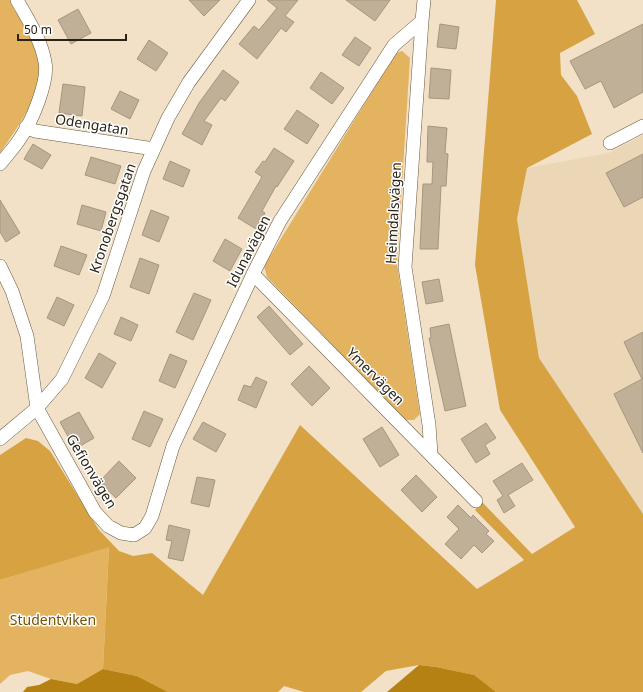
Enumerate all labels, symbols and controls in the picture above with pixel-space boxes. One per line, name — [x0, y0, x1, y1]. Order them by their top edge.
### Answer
scale bar — [18, 16, 126, 42]
text: 50 m — [24, 21, 52, 38]
street label: Odengatan — [54, 109, 130, 139]
street label: Kronobergsgatan — [84, 160, 140, 276]
street label: Heimdalsvägen — [381, 162, 405, 264]
street label: Idunavägen — [222, 212, 274, 290]
street label: Ymervägen — [343, 343, 409, 409]
street label: Gefionvägen — [62, 430, 122, 512]
park label: Studentviken — [10, 610, 96, 629]

